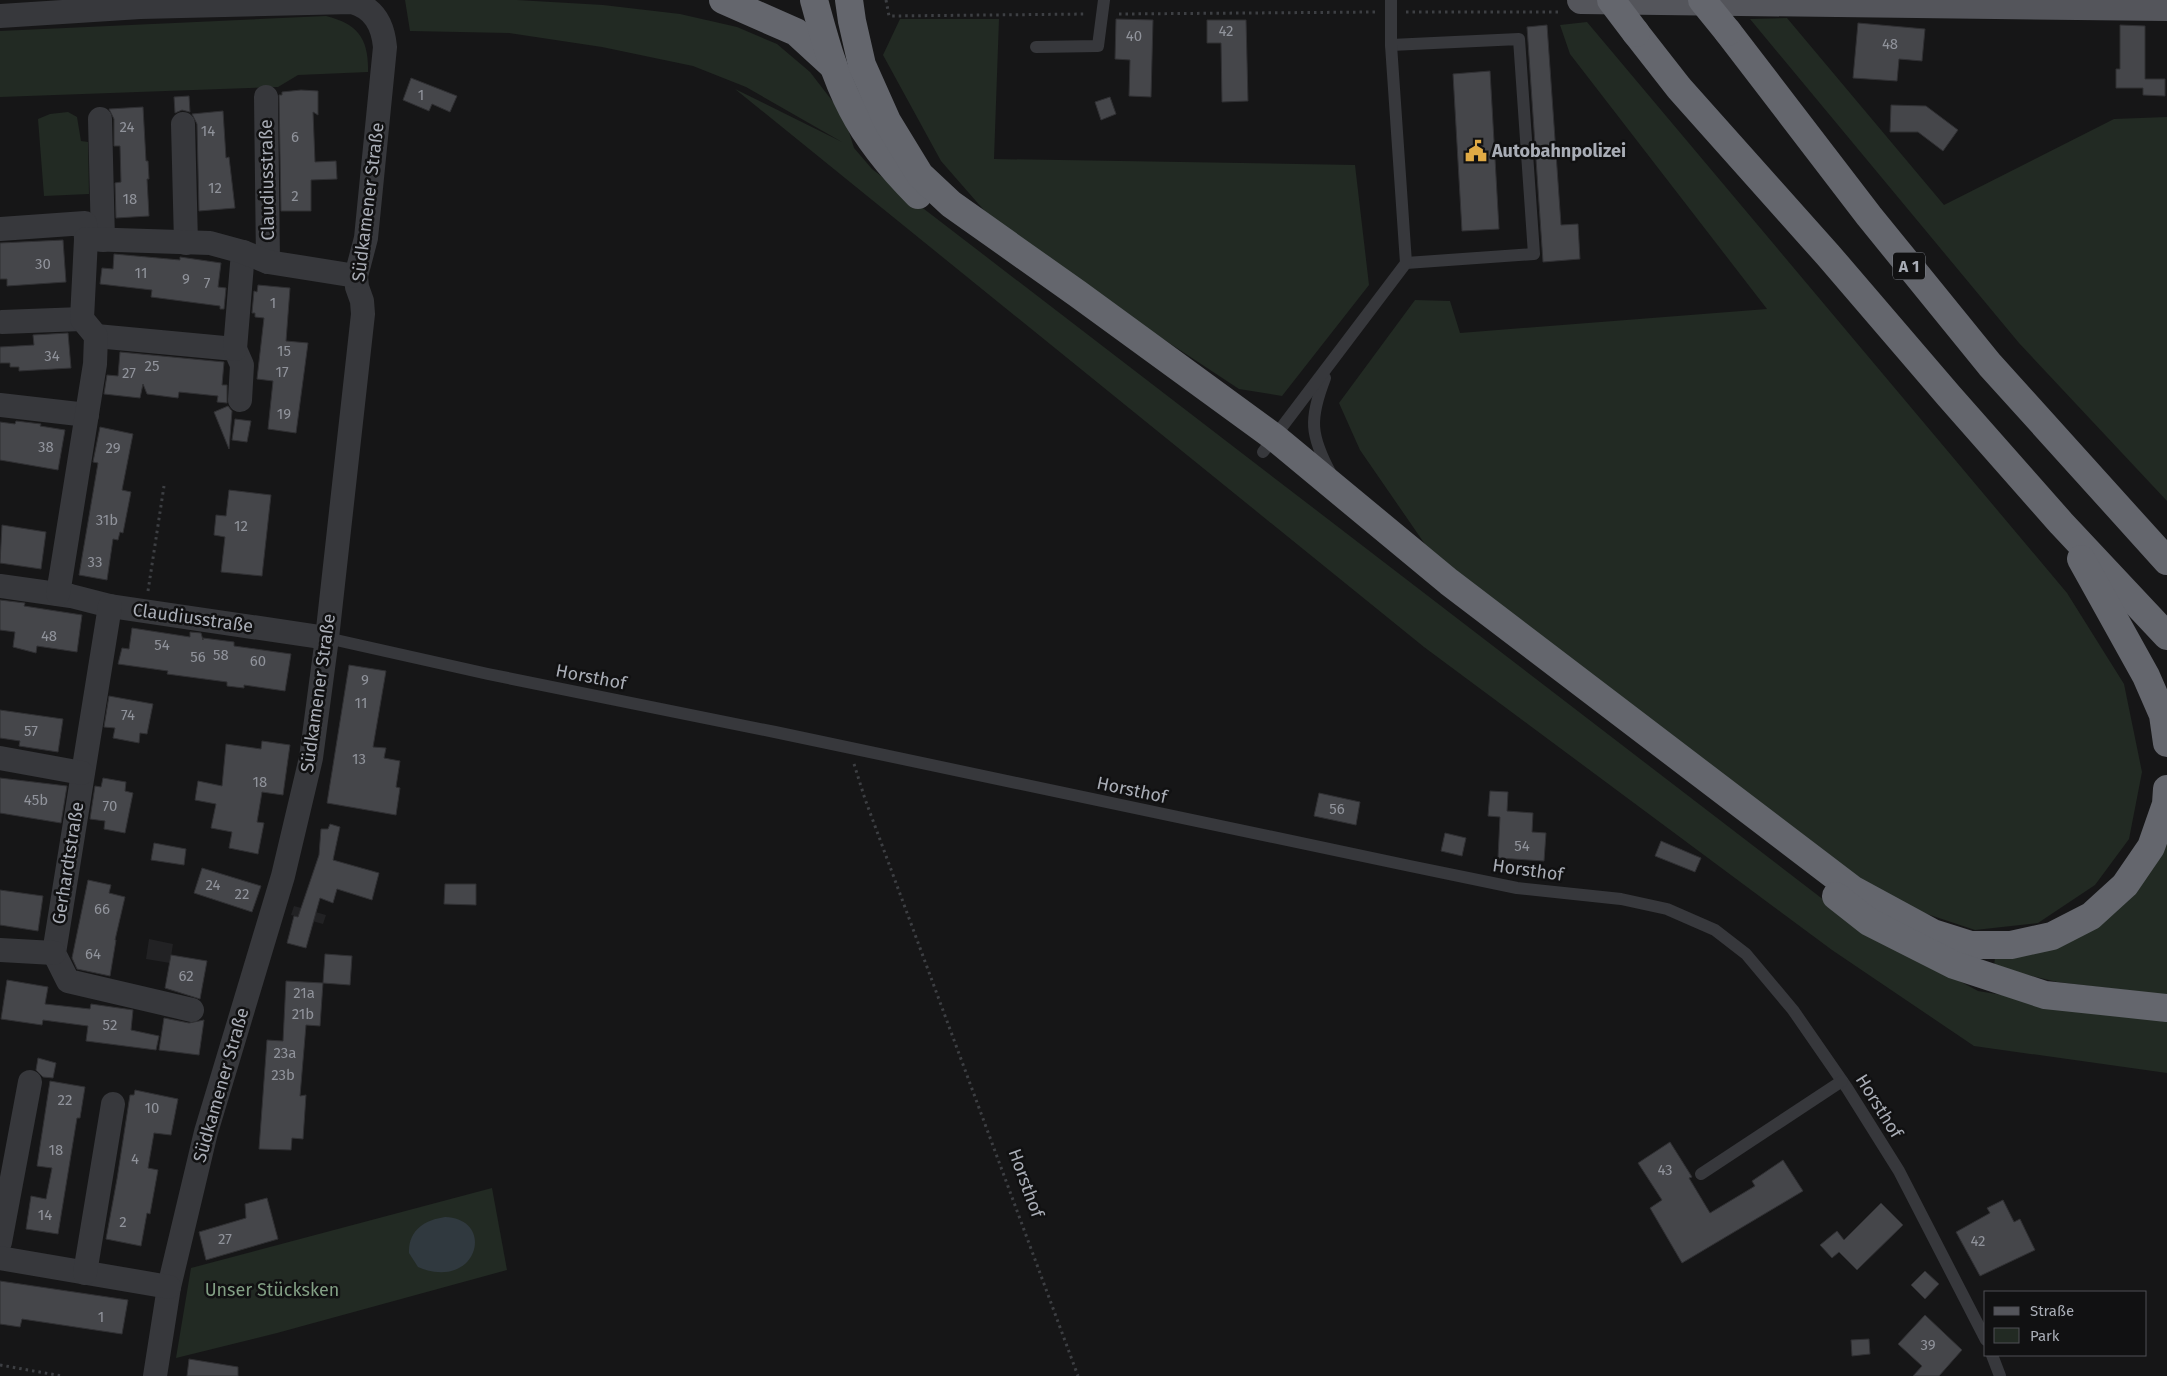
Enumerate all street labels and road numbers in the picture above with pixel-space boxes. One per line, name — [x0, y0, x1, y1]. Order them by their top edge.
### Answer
street label: Claudiusstraße — [255, 119, 279, 241]
street label: Südkamener Straße — [347, 121, 389, 283]
road number: A 1 — [1893, 252, 1925, 280]
street label: Claudiusstraße — [131, 599, 255, 637]
street label: Südkamener Straße — [296, 612, 340, 774]
street label: Horsthof — [554, 659, 630, 695]
street label: Horsthof — [1095, 772, 1171, 809]
street label: Gerhardtstraße — [47, 800, 89, 926]
street label: Horsthof — [1491, 854, 1567, 886]
street label: Südkamener Straße — [188, 1005, 254, 1165]
street label: Horsthof — [1851, 1070, 1908, 1144]
street label: Horsthof — [1003, 1146, 1049, 1222]

